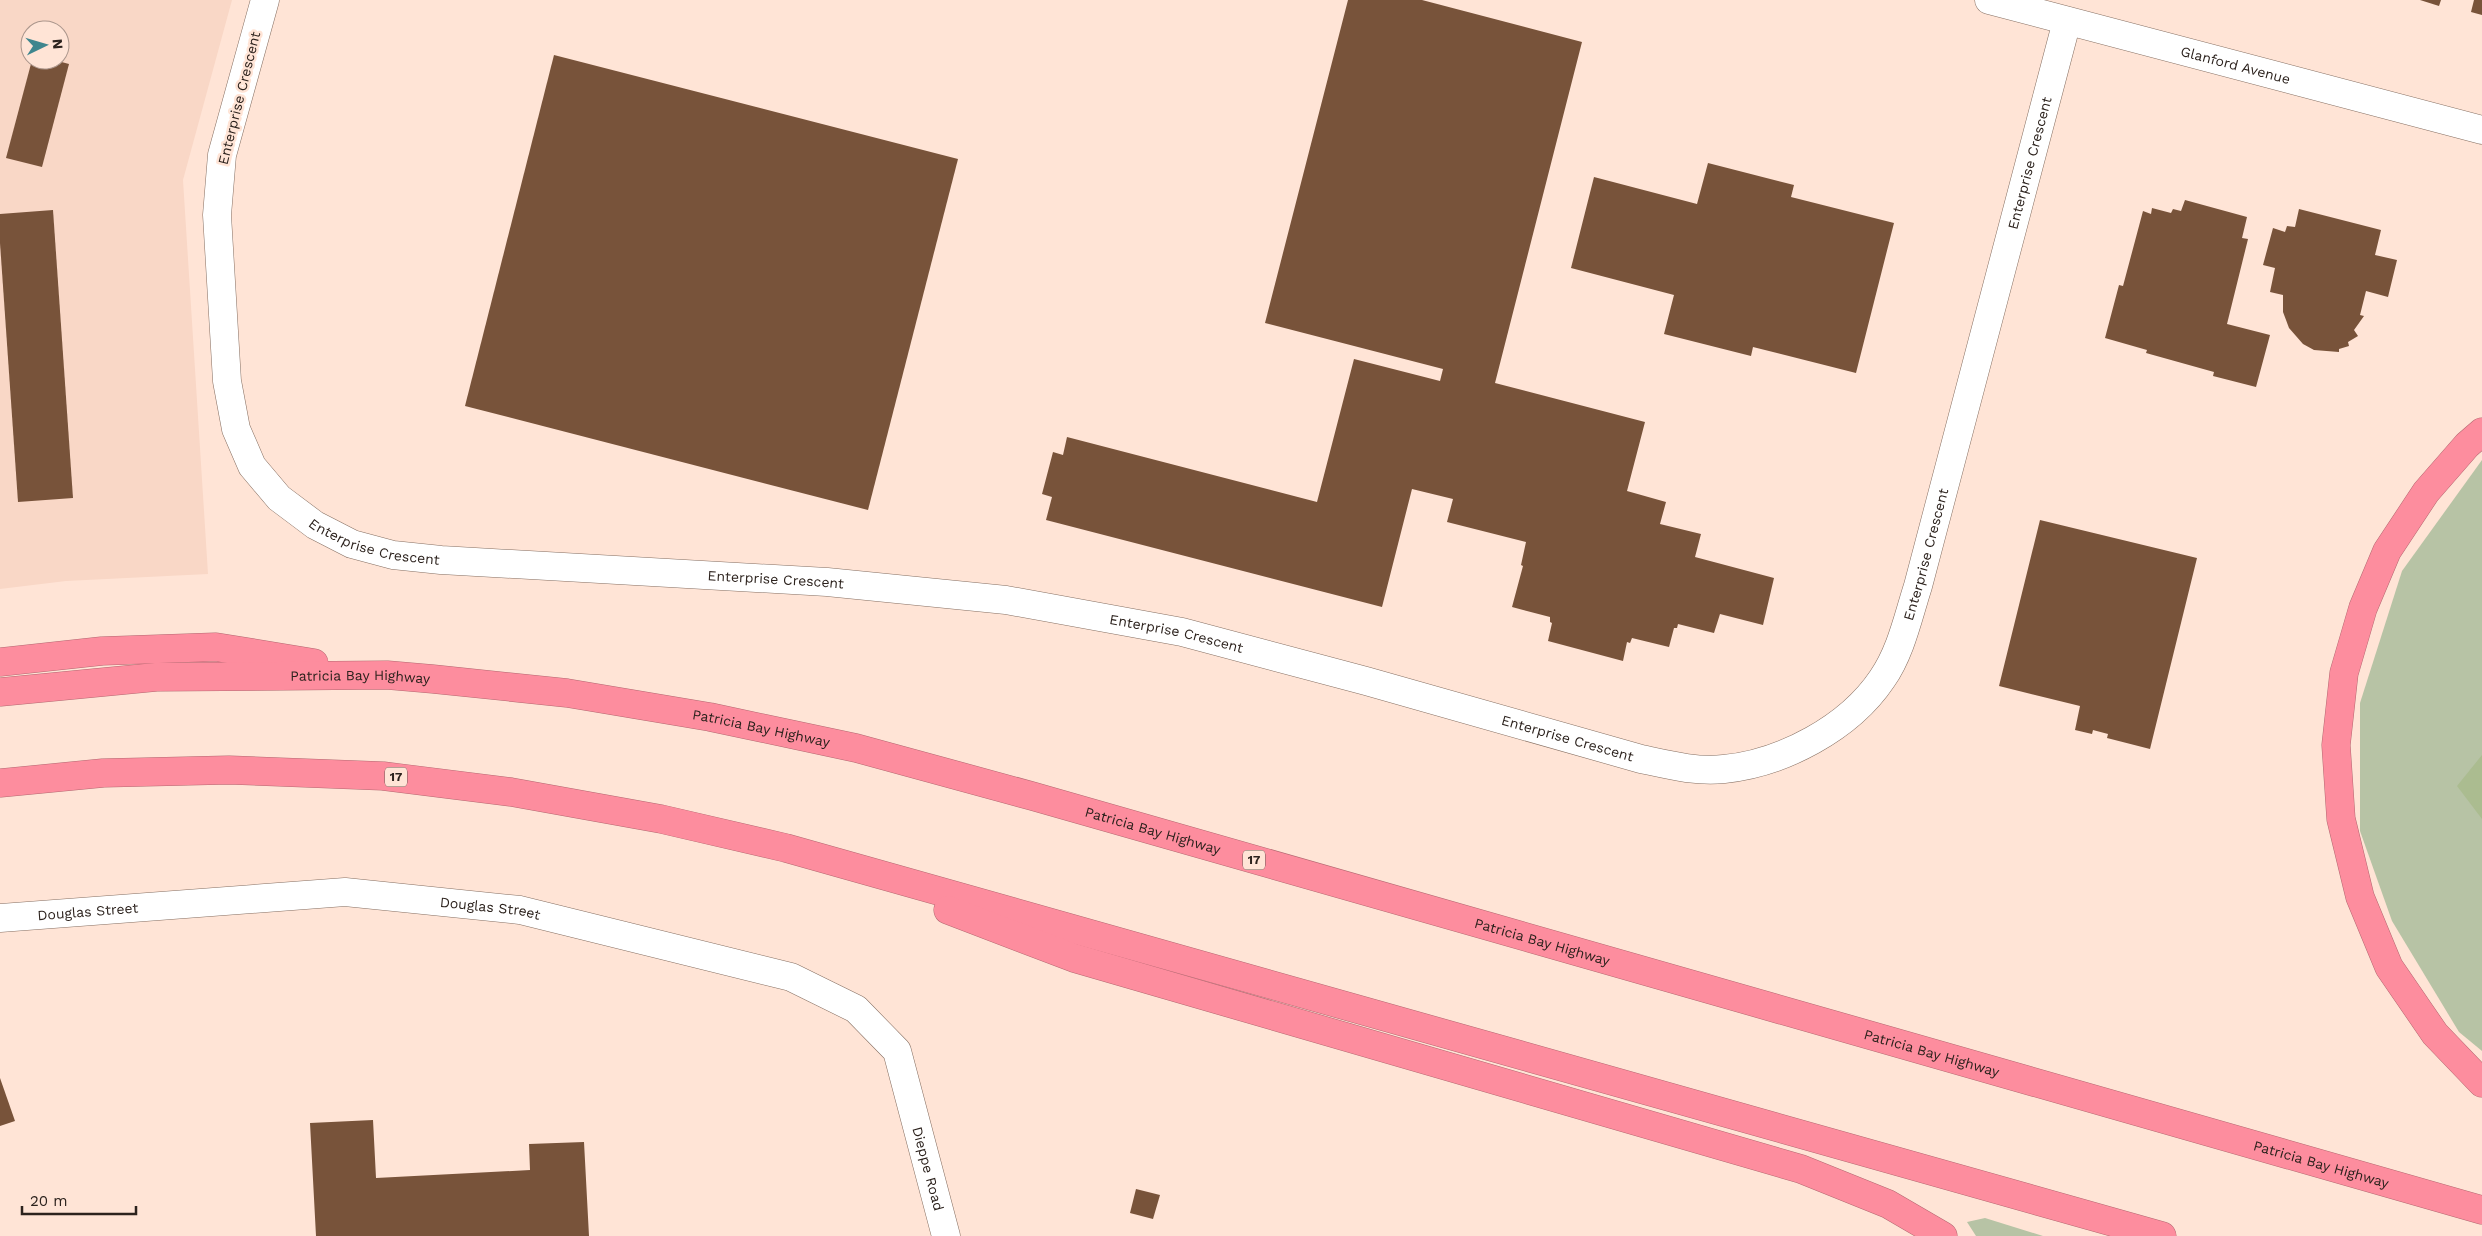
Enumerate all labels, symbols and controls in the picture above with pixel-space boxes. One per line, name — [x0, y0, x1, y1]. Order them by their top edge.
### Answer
north arrow — [20, 20, 70, 70]
street label: Enterprise Crescent — [215, 30, 263, 166]
text: N — [50, 38, 66, 50]
street label: Glanford Avenue — [2179, 43, 2292, 87]
street label: Enterprise Crescent — [2004, 95, 2055, 231]
street label: Enterprise Crescent — [1900, 486, 1951, 622]
street label: Enterprise Crescent — [306, 515, 441, 568]
street label: Enterprise Crescent — [707, 567, 845, 592]
street label: Enterprise Crescent — [1108, 611, 1245, 656]
street label: Patricia Bay Highway — [290, 667, 432, 687]
street label: Patricia Bay Highway — [691, 706, 832, 750]
street label: Enterprise Crescent — [1500, 712, 1636, 765]
road number: 17 — [385, 768, 407, 786]
street label: Patricia Bay Highway — [1083, 804, 1223, 858]
road number: 17 — [1243, 850, 1265, 870]
street label: Douglas Street — [439, 894, 542, 923]
street label: Douglas Street — [37, 900, 139, 923]
street label: Patricia Bay Highway — [1473, 915, 1613, 969]
street label: Patricia Bay Highway — [1862, 1026, 2002, 1080]
street label: Dieppe Road — [909, 1125, 947, 1213]
street label: Patricia Bay Highway — [2252, 1137, 2392, 1191]
scale bar — [22, 1184, 136, 1216]
text: 20 m — [30, 1192, 68, 1210]

